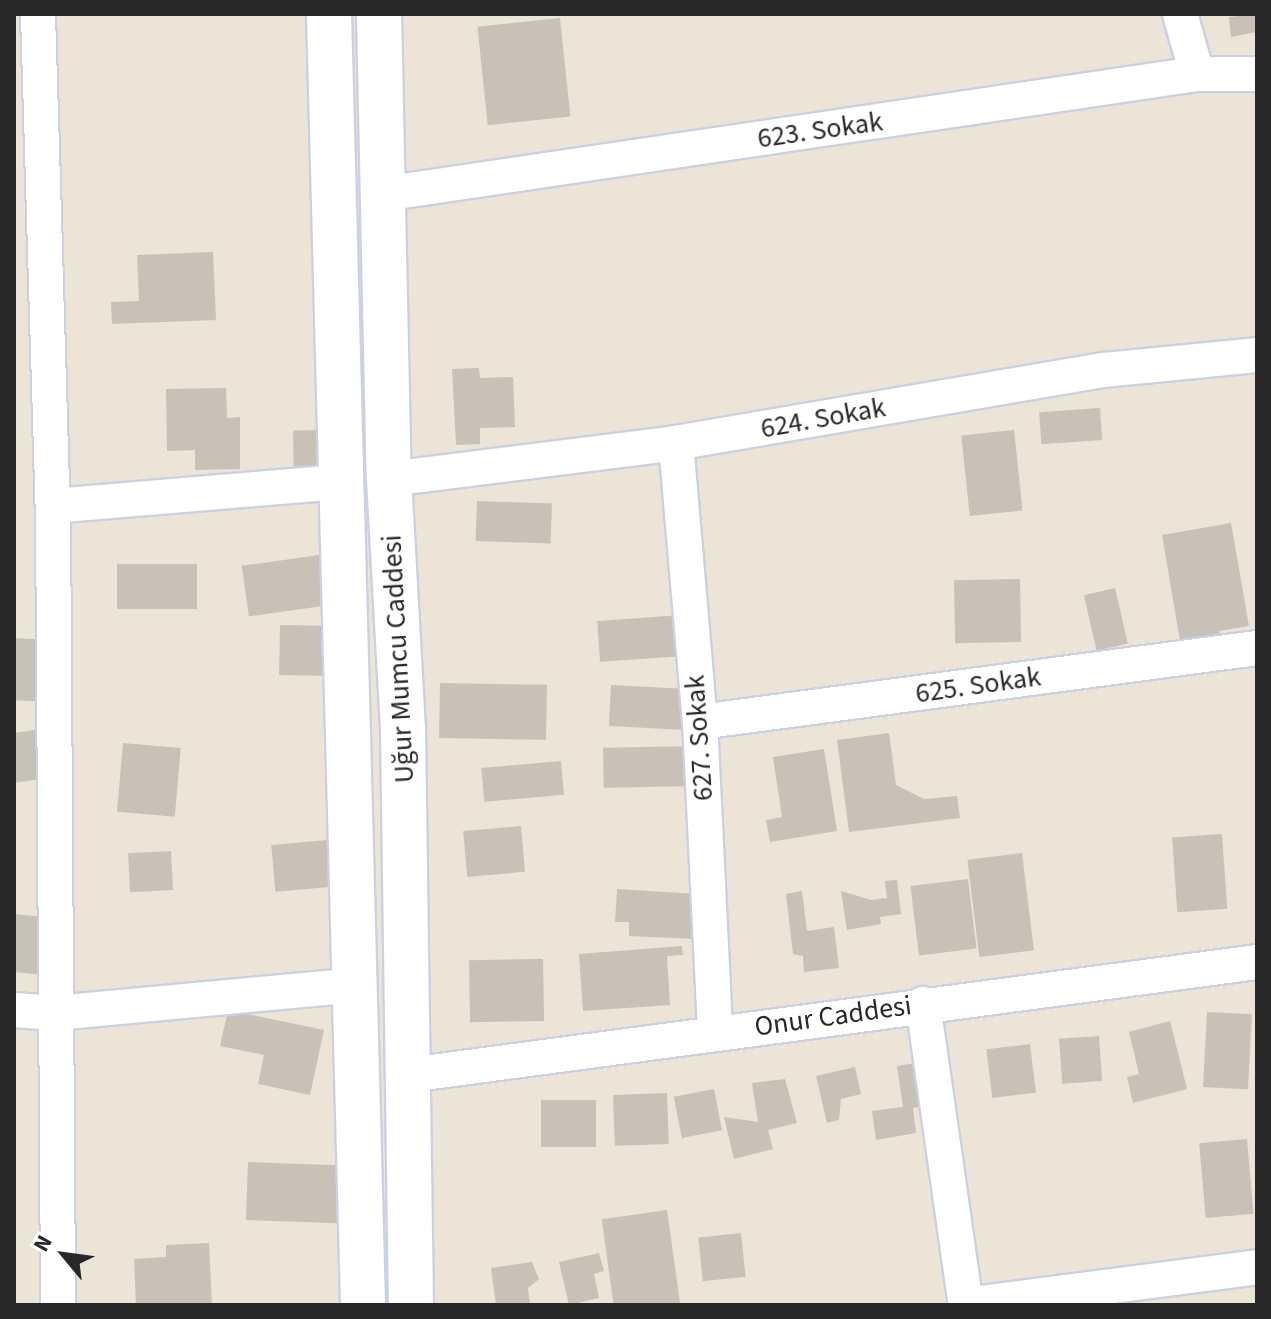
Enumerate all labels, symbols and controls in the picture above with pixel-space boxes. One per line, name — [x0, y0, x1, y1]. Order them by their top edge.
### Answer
street label: 623. Sokak — [755, 105, 885, 155]
street label: 624. Sokak — [758, 391, 888, 445]
street label: Uğur Mumcu Caddesi — [375, 534, 421, 784]
street label: 625. Sokak — [913, 660, 1043, 710]
street label: 627. Sokak — [678, 674, 720, 802]
street label: Onur Caddesi — [752, 988, 914, 1044]
north arrow — [24, 1215, 104, 1295]
text: N — [25, 1229, 61, 1258]

